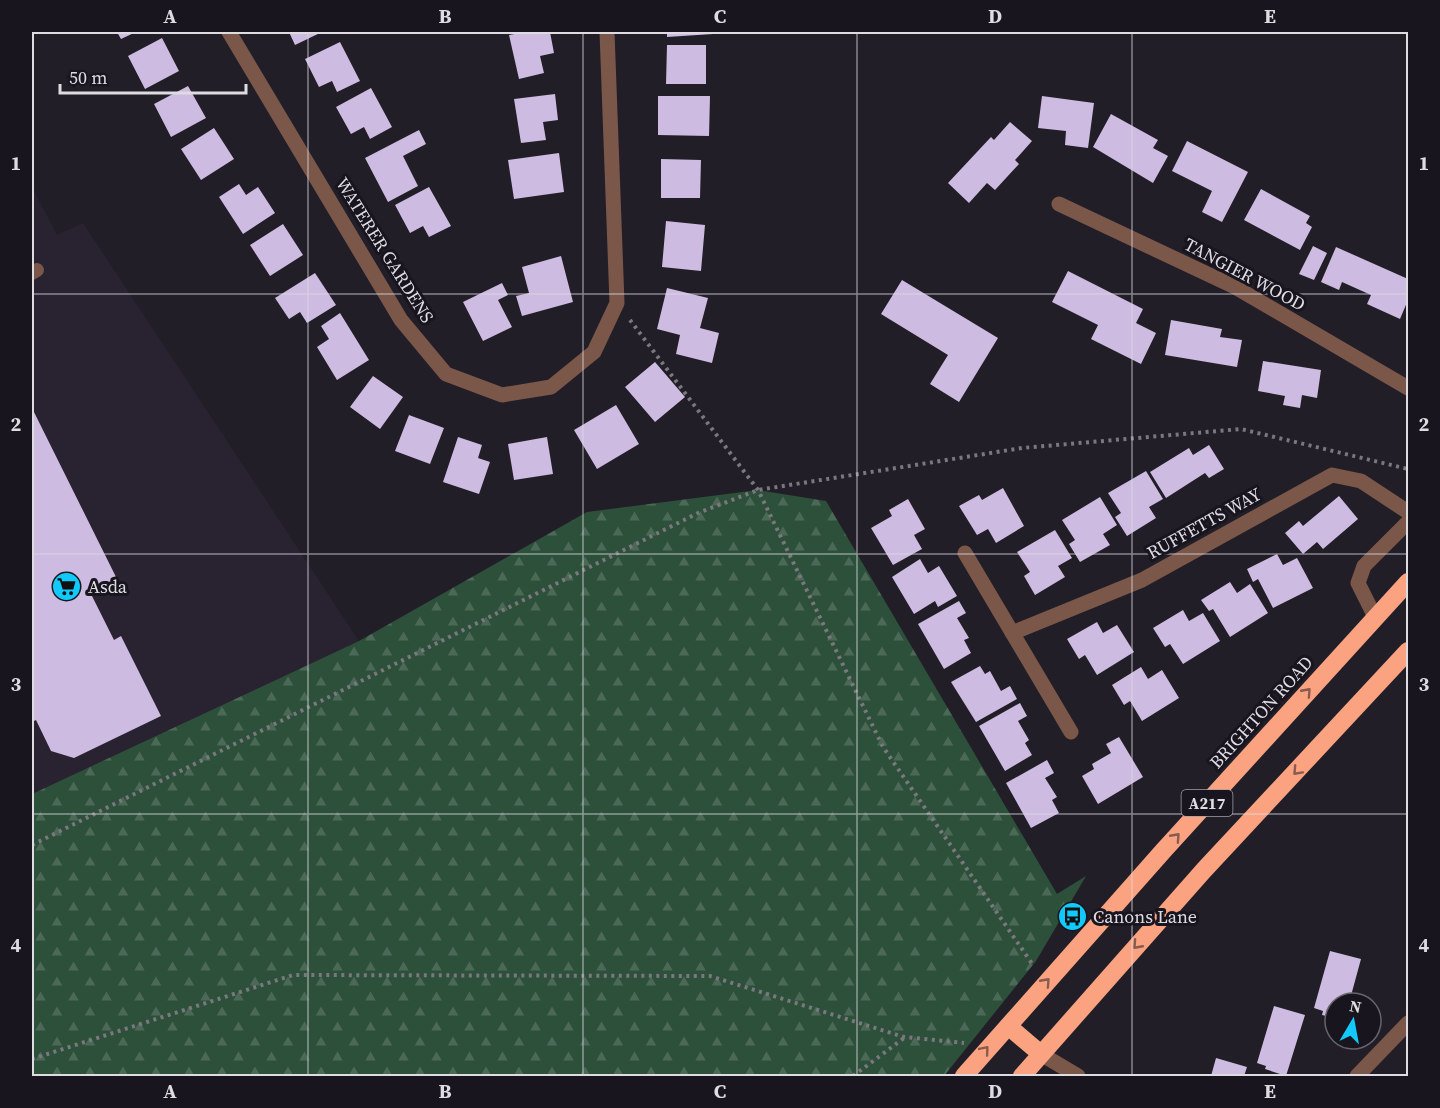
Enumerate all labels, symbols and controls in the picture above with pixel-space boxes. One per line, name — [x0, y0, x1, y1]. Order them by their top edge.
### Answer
text: A — [163, 2, 177, 30]
text: B — [438, 2, 452, 30]
text: C — [714, 2, 726, 30]
text: D — [988, 2, 1002, 30]
text: E — [1264, 2, 1276, 30]
scale bar — [60, 57, 246, 95]
text: 50 m — [69, 65, 107, 90]
text: 1 — [11, 149, 21, 177]
text: 1 — [1419, 149, 1429, 177]
street label: WATERER GARDENS — [330, 172, 440, 328]
street label: TANGIER WOOD — [1180, 232, 1310, 316]
text: 2 — [11, 410, 22, 438]
text: 2 — [1419, 410, 1430, 438]
street label: RUFFETTS WAY — [1142, 481, 1266, 565]
supermarket icon: Asda — [51, 570, 83, 602]
place label: Asda — [88, 574, 128, 599]
street label: BRIGHTON ROAD — [1204, 650, 1318, 774]
text: 3 — [11, 670, 22, 698]
text: 3 — [1419, 670, 1430, 698]
one-way arrow — [1300, 688, 1311, 699]
one-way arrow — [1293, 764, 1304, 774]
road number: A217 — [1182, 790, 1232, 816]
one-way arrow — [1169, 833, 1180, 843]
bus stop icon: Canons Lane — [1056, 900, 1088, 932]
place label: Canons Lane — [1093, 904, 1197, 929]
text: 4 — [11, 931, 22, 959]
text: 4 — [1419, 931, 1430, 959]
one-way arrow — [1133, 939, 1144, 949]
one-way arrow — [1039, 978, 1050, 989]
north arrow — [1323, 991, 1383, 1051]
text: N — [1348, 994, 1364, 1018]
one-way arrow — [978, 1046, 989, 1057]
text: A — [163, 1077, 177, 1105]
text: B — [438, 1077, 452, 1105]
text: C — [714, 1077, 726, 1105]
text: D — [988, 1077, 1002, 1105]
text: E — [1264, 1077, 1276, 1105]

